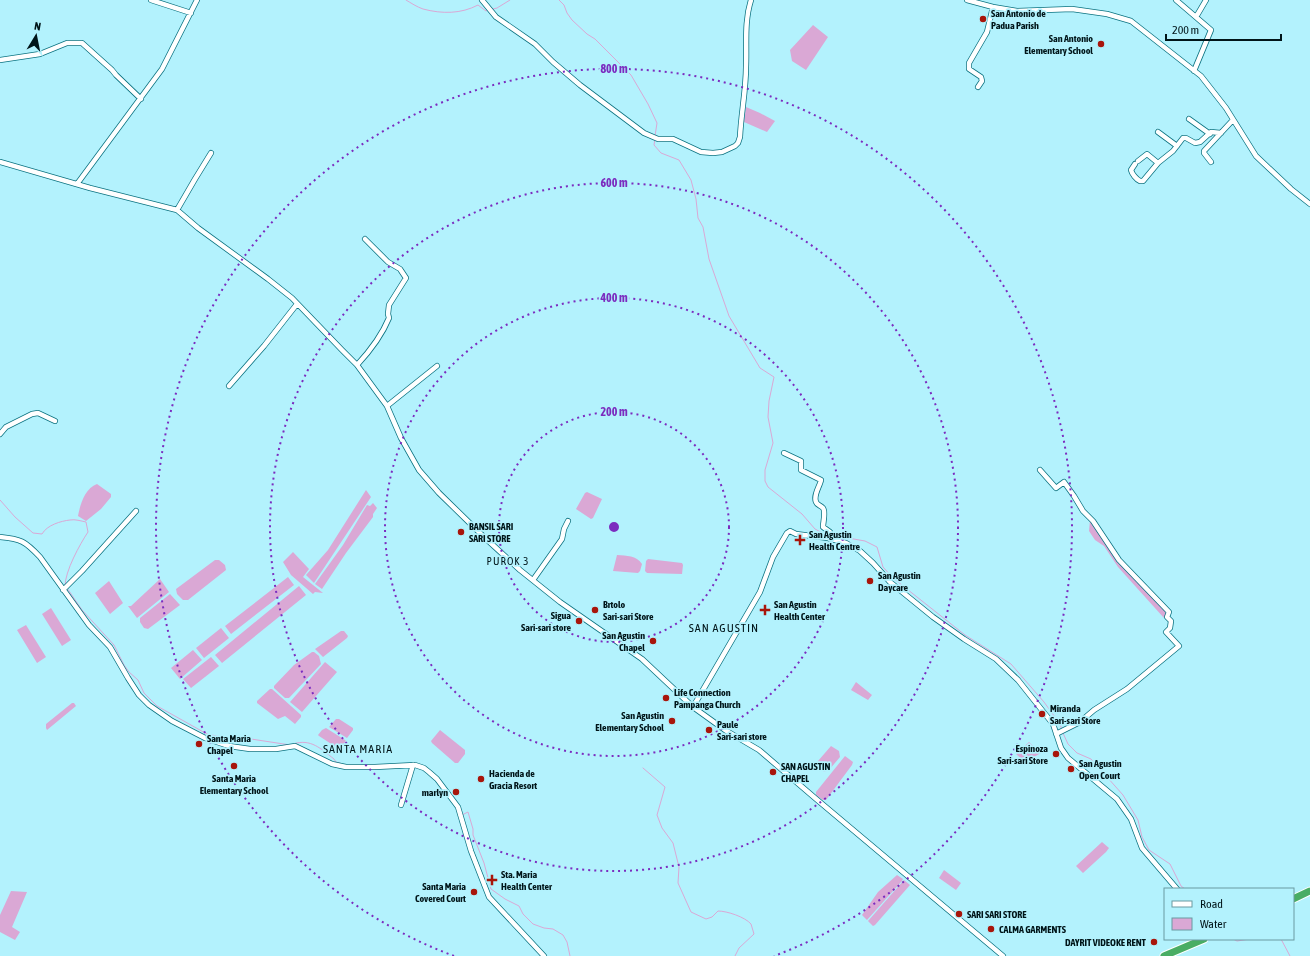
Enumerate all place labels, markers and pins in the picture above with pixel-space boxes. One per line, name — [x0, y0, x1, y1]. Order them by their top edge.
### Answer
place label: San Antonio de Padua Parish — [991, 8, 1046, 31]
marker: San Antonio de Padua Parish — [978, 14, 988, 24]
place label: San Antonio Elementary School — [1024, 33, 1093, 56]
marker: San Antonio Elementary School — [1096, 39, 1106, 49]
centre of rings — [607, 520, 621, 534]
place label: BANSIL SARI SARI STORE — [469, 521, 514, 544]
marker: BANSIL SARI SARI STORE — [456, 527, 466, 537]
place label: San Agustin Health Centre — [809, 529, 860, 552]
marker: San Agustin Health Centre — [794, 534, 806, 546]
place label: San Agustin Daycare — [878, 570, 921, 593]
marker: San Agustin Daycare — [865, 576, 875, 586]
place label: Brtolo Sari-sari Store — [603, 599, 654, 622]
place label: San Agustin Health Center — [774, 599, 826, 622]
marker: San Agustin Health Center — [759, 604, 771, 616]
marker: Brtolo Sari-sari Store — [590, 605, 600, 615]
place label: Sigua Sari-sari store — [521, 610, 571, 633]
marker: Sigua Sari-sari store — [574, 616, 584, 626]
place label: San Agustin Chapel — [602, 630, 645, 653]
marker: San Agustin Chapel — [648, 636, 658, 646]
place label: Life Connection Pampanga Church — [674, 687, 741, 710]
marker: Life Connection Pampanga Church — [661, 693, 671, 703]
place label: Miranda Sari-sari Store — [1050, 703, 1101, 726]
marker: Miranda Sari-sari Store — [1037, 709, 1047, 719]
place label: San Agustin Elementary School — [595, 710, 664, 733]
marker: San Agustin Elementary School — [667, 716, 677, 726]
place label: Paule Sari-sari store — [717, 719, 767, 742]
marker: Paule Sari-sari store — [704, 725, 714, 735]
place label: Santa Maria Chapel — [207, 733, 251, 756]
marker: Santa Maria Chapel — [194, 739, 204, 749]
place label: Espinoza Sari-sari Store — [997, 743, 1048, 766]
marker: Espinoza Sari-sari Store — [1051, 749, 1061, 759]
place label: San Agustin Open Court — [1079, 758, 1122, 781]
marker: Santa Maria Elementary School — [229, 761, 239, 771]
place label: SAN AGUSTIN CHAPEL — [781, 761, 831, 784]
marker: San Agustin Open Court — [1066, 764, 1076, 774]
marker: SAN AGUSTIN CHAPEL — [768, 767, 778, 777]
place label: Hacienda de Gracia Resort — [489, 768, 537, 791]
place label: Santa Maria Elementary School — [200, 773, 269, 796]
marker: Hacienda de Gracia Resort — [476, 774, 486, 784]
place label: marlyn — [422, 787, 448, 798]
marker: marlyn — [451, 787, 461, 797]
place label: Sta. Maria Health Center — [501, 869, 553, 892]
marker: Sta. Maria Health Center — [486, 874, 498, 886]
place label: Santa Maria Covered Court — [415, 881, 466, 904]
marker: Santa Maria Covered Court — [469, 887, 479, 897]
marker: SARI SARI STORE — [954, 909, 964, 919]
place label: SARI SARI STORE — [967, 909, 1027, 920]
marker: CALMA GARMENTS — [986, 924, 996, 934]
place label: CALMA GARMENTS — [999, 924, 1067, 935]
place label: DAYRIT VIDEOKE RENT — [1065, 937, 1147, 948]
marker: DAYRIT VIDEOKE RENT — [1149, 937, 1159, 947]

